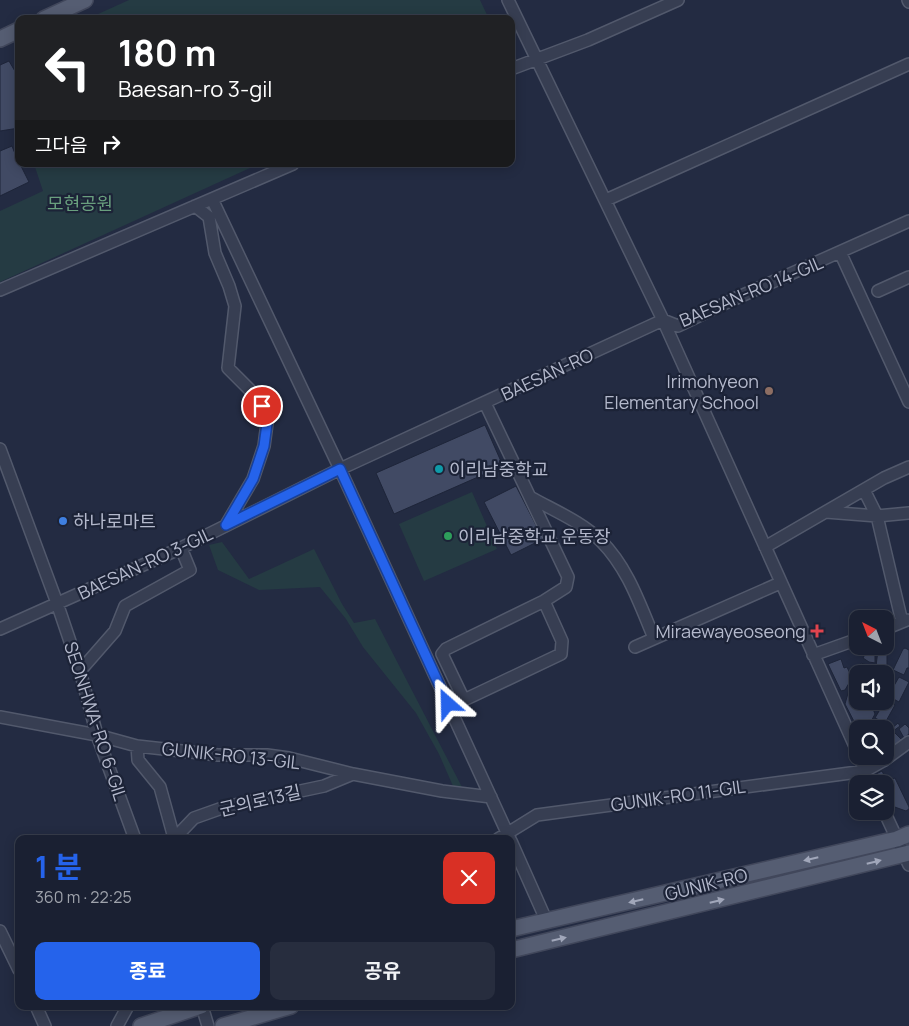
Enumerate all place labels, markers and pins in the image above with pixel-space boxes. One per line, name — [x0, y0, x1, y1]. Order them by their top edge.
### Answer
place label: Irimohyeon Elementary School — [604, 369, 759, 414]
pin — [241, 385, 283, 427]
marker: Irimohyeon Elementary School — [763, 385, 775, 397]
place label: 이리남중학교 — [449, 457, 548, 481]
marker: 이리남중학교 — [433, 463, 445, 475]
place label: 하나로마트 — [73, 509, 156, 533]
marker: 하나로마트 — [57, 515, 69, 527]
place label: 이리남중학교 운동장 — [458, 524, 611, 548]
marker: 이리남중학교 운동장 — [442, 530, 454, 542]
place label: Miraewayeoseong — [655, 619, 806, 643]
marker: Miraewayeoseong — [810, 624, 824, 638]

